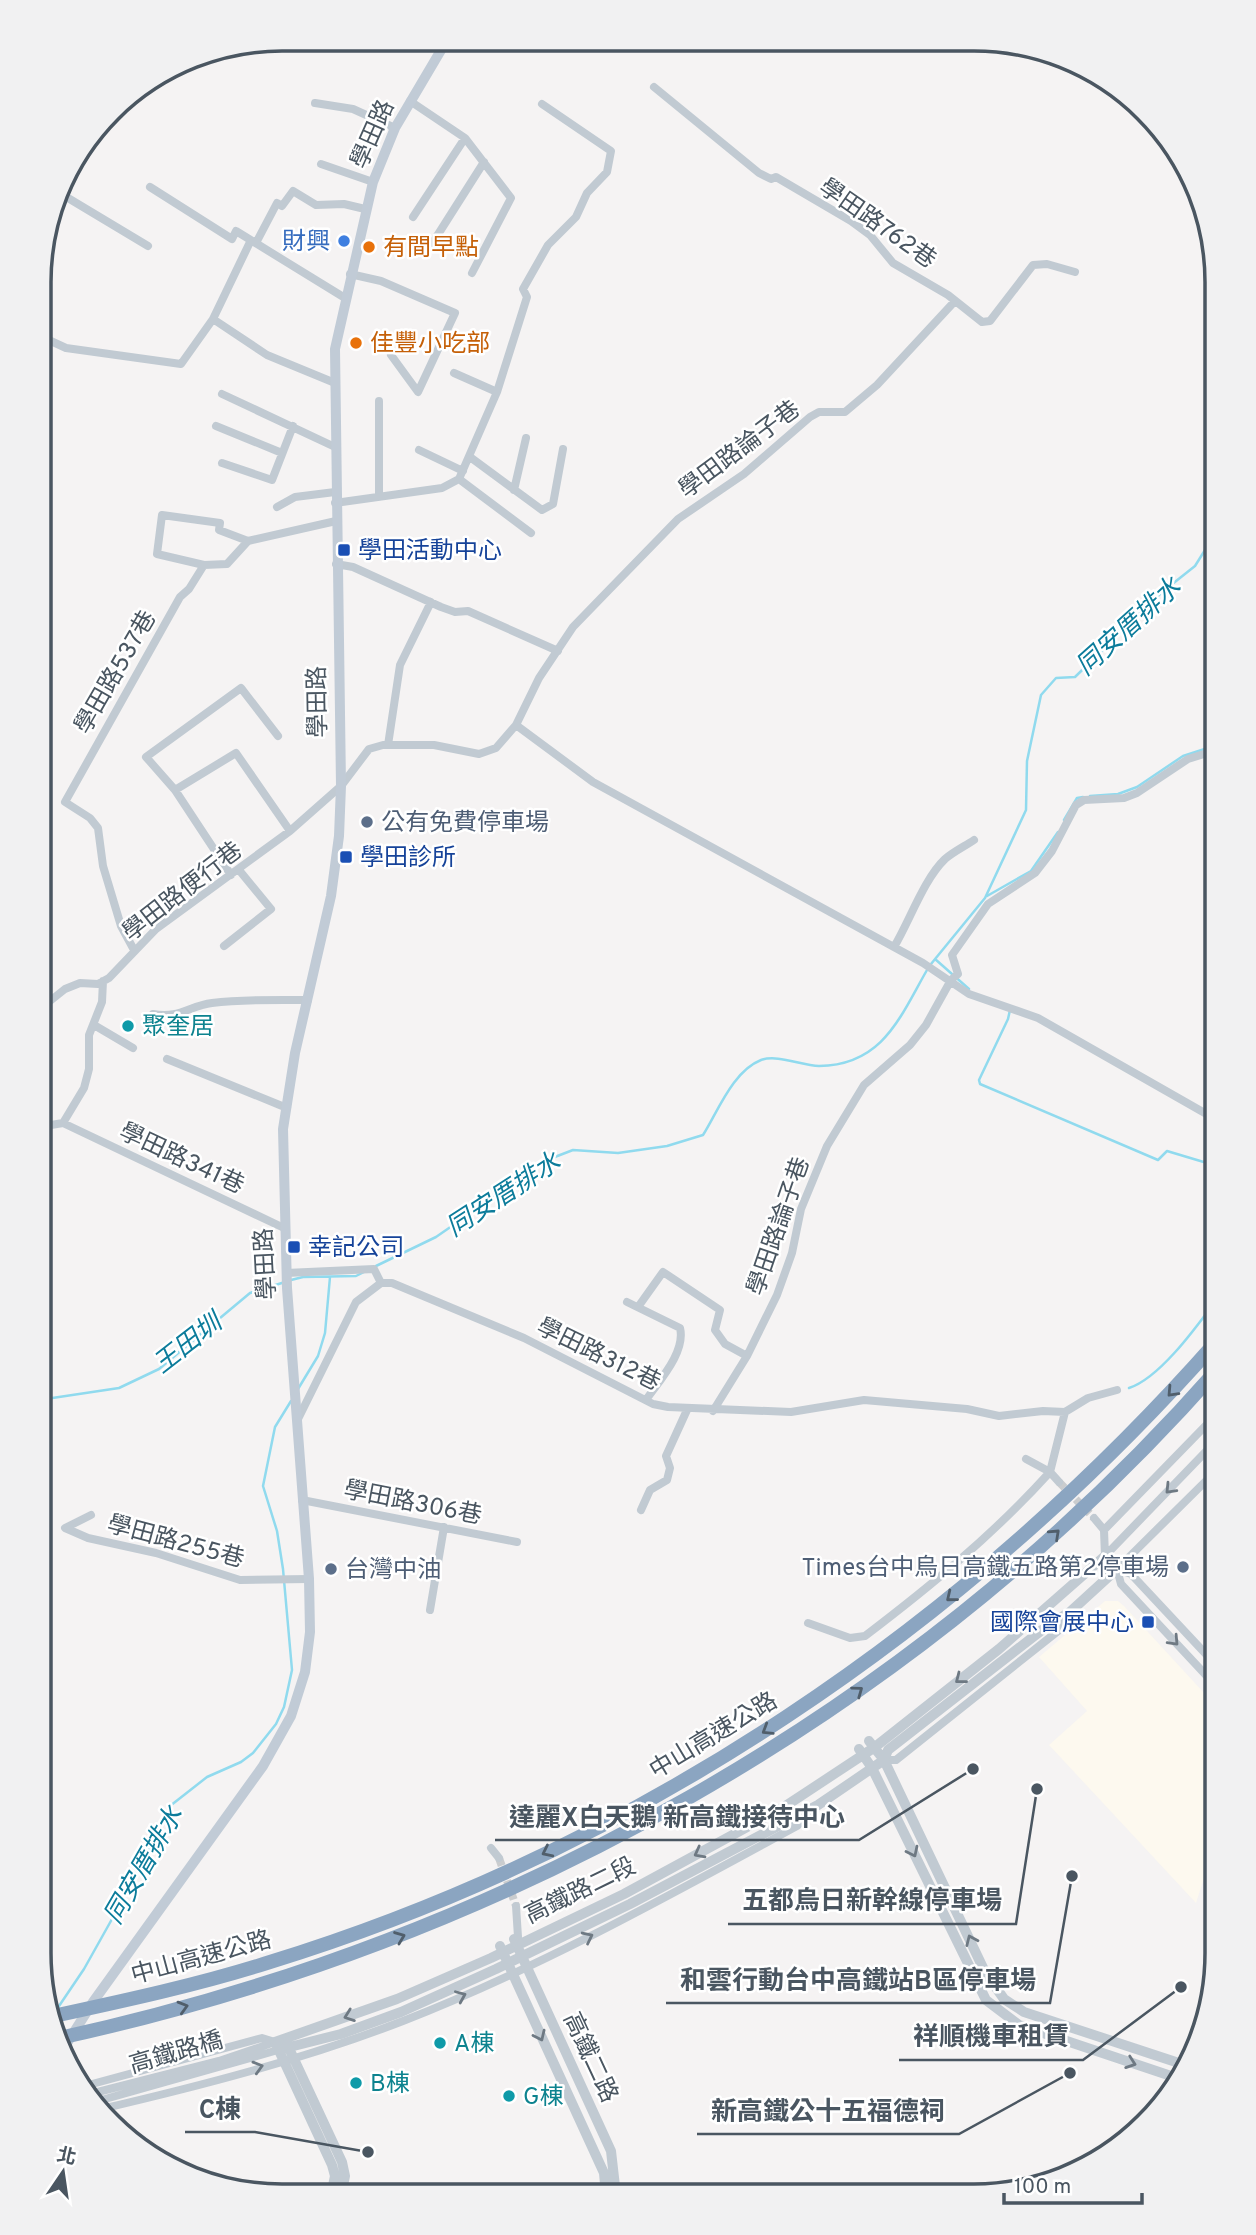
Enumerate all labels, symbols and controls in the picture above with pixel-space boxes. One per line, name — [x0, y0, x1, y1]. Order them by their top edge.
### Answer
street label: 學田路 — [345, 96, 402, 174]
street label: 學田路762巷 — [812, 173, 941, 276]
place label: 財興 — [282, 228, 330, 258]
marker: 財興 — [336, 233, 352, 249]
place label: 有間早點 — [383, 234, 479, 264]
marker: 有間早點 — [361, 239, 377, 255]
place label: 佳豐小吃部 — [370, 330, 490, 360]
marker: 佳豐小吃部 — [348, 335, 364, 351]
street label: 學田路論子巷 — [674, 395, 807, 506]
place label: 學田活動中心 — [358, 537, 502, 567]
marker: 學田活動中心 — [336, 542, 352, 558]
water label: 同安厝排水 — [1070, 571, 1190, 684]
street label: 學田路537巷 — [69, 606, 164, 740]
street label: 學田路 — [303, 666, 335, 738]
place label: 公有免費停車場 — [381, 809, 549, 839]
marker: 公有免費停車場 — [359, 814, 375, 830]
street label: 學田路便行巷 — [117, 836, 249, 949]
place label: 學田診所 — [360, 844, 456, 874]
marker: 學田診所 — [338, 849, 354, 865]
place label: 聚奎居 — [142, 1013, 214, 1043]
marker: 聚奎居 — [120, 1018, 136, 1034]
street label: 學田路341巷 — [114, 1118, 248, 1202]
water label: 同安厝排水 — [441, 1146, 569, 1245]
street label: 學田路論子巷 — [742, 1154, 818, 1300]
street label: 學田路 — [250, 1227, 284, 1301]
place label: 幸記公司 — [308, 1234, 404, 1264]
marker: 幸記公司 — [286, 1239, 302, 1255]
water label: 王田圳 — [148, 1305, 233, 1382]
street label: 學田路312巷 — [531, 1313, 665, 1399]
one-way arrow — [1167, 1384, 1180, 1397]
street label: 學田路306巷 — [341, 1476, 484, 1532]
one-way arrow — [1165, 1481, 1178, 1494]
street label: 學田路255巷 — [104, 1510, 247, 1576]
one-way arrow — [1047, 1529, 1060, 1542]
place label: Times台中烏日高鐵五路第2停車場 — [802, 1554, 1169, 1584]
place label: 台灣中油 — [345, 1556, 441, 1586]
marker: Times台中烏日高鐵五路第2停車場 — [1175, 1559, 1191, 1575]
marker: 台灣中油 — [323, 1561, 339, 1577]
one-way arrow — [947, 1588, 959, 1601]
place label: 國際會展中心 — [990, 1609, 1134, 1639]
marker: 國際會展中心 — [1140, 1614, 1156, 1630]
one-way arrow — [1165, 1633, 1178, 1646]
one-way arrow — [955, 1671, 968, 1684]
street label: 中山高速公路 — [645, 1687, 783, 1787]
one-way arrow — [850, 1687, 863, 1699]
one-way arrow — [761, 1721, 774, 1734]
callout: 達麗X白天鵝 新高鐵接待中心 — [495, 1793, 859, 1840]
water label: 同安厝排水 — [98, 1801, 192, 1931]
text: 達麗X白天鵝 新高鐵接待中心 — [509, 1803, 845, 1836]
one-way arrow — [542, 1844, 554, 1858]
one-way arrow — [694, 1845, 706, 1858]
one-way arrow — [905, 1845, 919, 1857]
street label: 高鐵路二段 — [520, 1852, 641, 1932]
callout: 五都烏日新幹線停車場 — [728, 1877, 1016, 1924]
text: 五都烏日新幹線停車場 — [742, 1886, 1002, 1919]
street label: 中山高速公路 — [128, 1926, 275, 1992]
one-way arrow — [393, 1931, 405, 1945]
one-way arrow — [581, 1931, 593, 1945]
one-way arrow — [965, 1935, 979, 1947]
callout: 和雲行動台中高鐵站B區停車場 — [666, 1956, 1050, 2003]
text: 和雲行動台中高鐵站B區停車場 — [680, 1966, 1036, 1999]
one-way arrow — [454, 1990, 467, 2004]
one-way arrow — [177, 2000, 189, 2015]
one-way arrow — [344, 2008, 356, 2022]
street label: 高鐵二路 — [555, 2008, 623, 2108]
callout: 祥順機車租賃 — [899, 2013, 1083, 2060]
text: 祥順機車租賃 — [913, 2022, 1069, 2055]
street label: 高鐵路橋 — [126, 2026, 227, 2082]
one-way arrow — [532, 2028, 546, 2041]
place label: A棟 — [454, 2030, 494, 2060]
marker: A棟 — [432, 2035, 448, 2051]
one-way arrow — [1125, 2055, 1137, 2069]
one-way arrow — [252, 2061, 264, 2075]
place label: B棟 — [370, 2070, 410, 2100]
marker: B棟 — [348, 2075, 364, 2091]
place label: G棟 — [523, 2083, 564, 2113]
callout: C棟 — [185, 2085, 255, 2132]
callout: 新高鐵公十五福德祠 — [697, 2087, 959, 2134]
marker: G棟 — [501, 2088, 517, 2104]
text: C棟 — [199, 2095, 241, 2128]
text: 新高鐵公十五福德祠 — [711, 2097, 945, 2130]
north arrow — [28, 2137, 98, 2207]
text: 北 — [54, 2144, 78, 2171]
scale bar — [1004, 2162, 1142, 2206]
text: 100 m — [1014, 2174, 1071, 2201]

